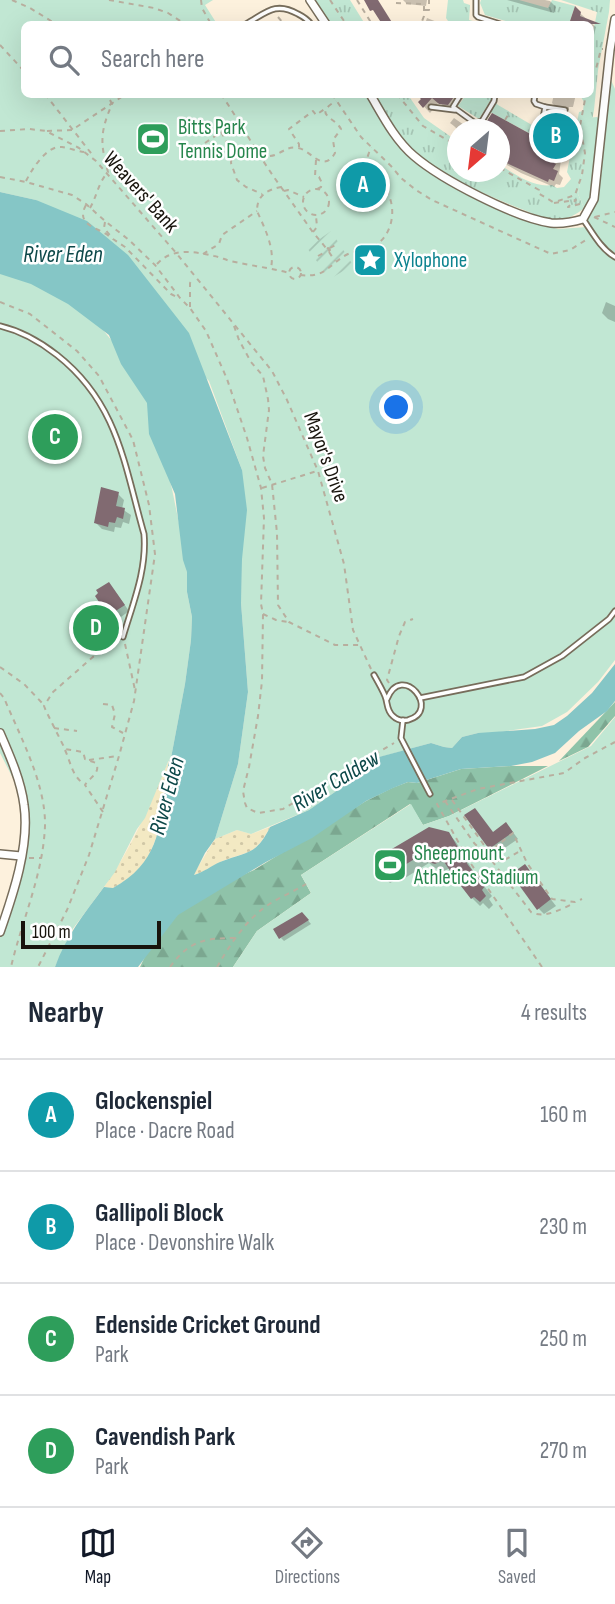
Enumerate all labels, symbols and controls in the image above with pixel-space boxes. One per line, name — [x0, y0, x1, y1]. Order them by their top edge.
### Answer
search box — [21, 21, 594, 98]
icon: search — [45, 41, 83, 79]
text: Search here — [101, 44, 204, 75]
pin: B — [533, 110, 579, 162]
place label: Bitts Park Tennis Dome — [178, 115, 267, 164]
north arrow — [447, 119, 510, 182]
sports icon: Bitts Park Tennis Dome — [134, 120, 172, 158]
street label: Weavers' Bank — [98, 146, 184, 238]
pin: A — [340, 159, 386, 211]
water label: River Eden — [23, 241, 103, 269]
place icon: Xylophone — [351, 241, 389, 279]
place label: Xylophone — [393, 248, 467, 273]
your location — [379, 390, 413, 424]
street label: Mayor's Drive — [298, 409, 354, 505]
pin: C — [32, 411, 78, 463]
pin: D — [73, 602, 119, 654]
water label: River Caldew — [287, 743, 386, 818]
water label: River Eden — [143, 754, 191, 838]
place label: Sheepmount Athletics Stadium — [413, 841, 539, 890]
sports icon: Sheepmount Athletics Stadium — [371, 846, 409, 884]
scale bar — [21, 918, 161, 950]
text: 100 m — [32, 921, 71, 944]
text: Nearby — [28, 995, 104, 1031]
text: 4 results — [521, 999, 587, 1027]
text: Glockenspiel — [95, 1086, 212, 1117]
text: A — [46, 1101, 56, 1129]
text: 160 m — [540, 1101, 587, 1129]
text: Place · Dacre Road — [95, 1117, 235, 1145]
text: Gallipoli Block — [95, 1198, 224, 1229]
text: B — [46, 1213, 56, 1241]
text: 230 m — [539, 1213, 587, 1241]
text: Place · Devonshire Walk — [95, 1229, 274, 1257]
text: Edenside Cricket Ground — [95, 1310, 321, 1341]
text: C — [45, 1325, 57, 1353]
text: 250 m — [540, 1325, 587, 1353]
text: Park — [95, 1341, 129, 1369]
text: Cavendish Park — [95, 1422, 235, 1453]
text: D — [45, 1437, 57, 1465]
text: 270 m — [540, 1437, 587, 1465]
text: Park — [95, 1453, 129, 1481]
tab: Map — [79, 1524, 117, 1589]
tab: Directions — [275, 1524, 340, 1589]
tab: Saved — [498, 1524, 536, 1589]

